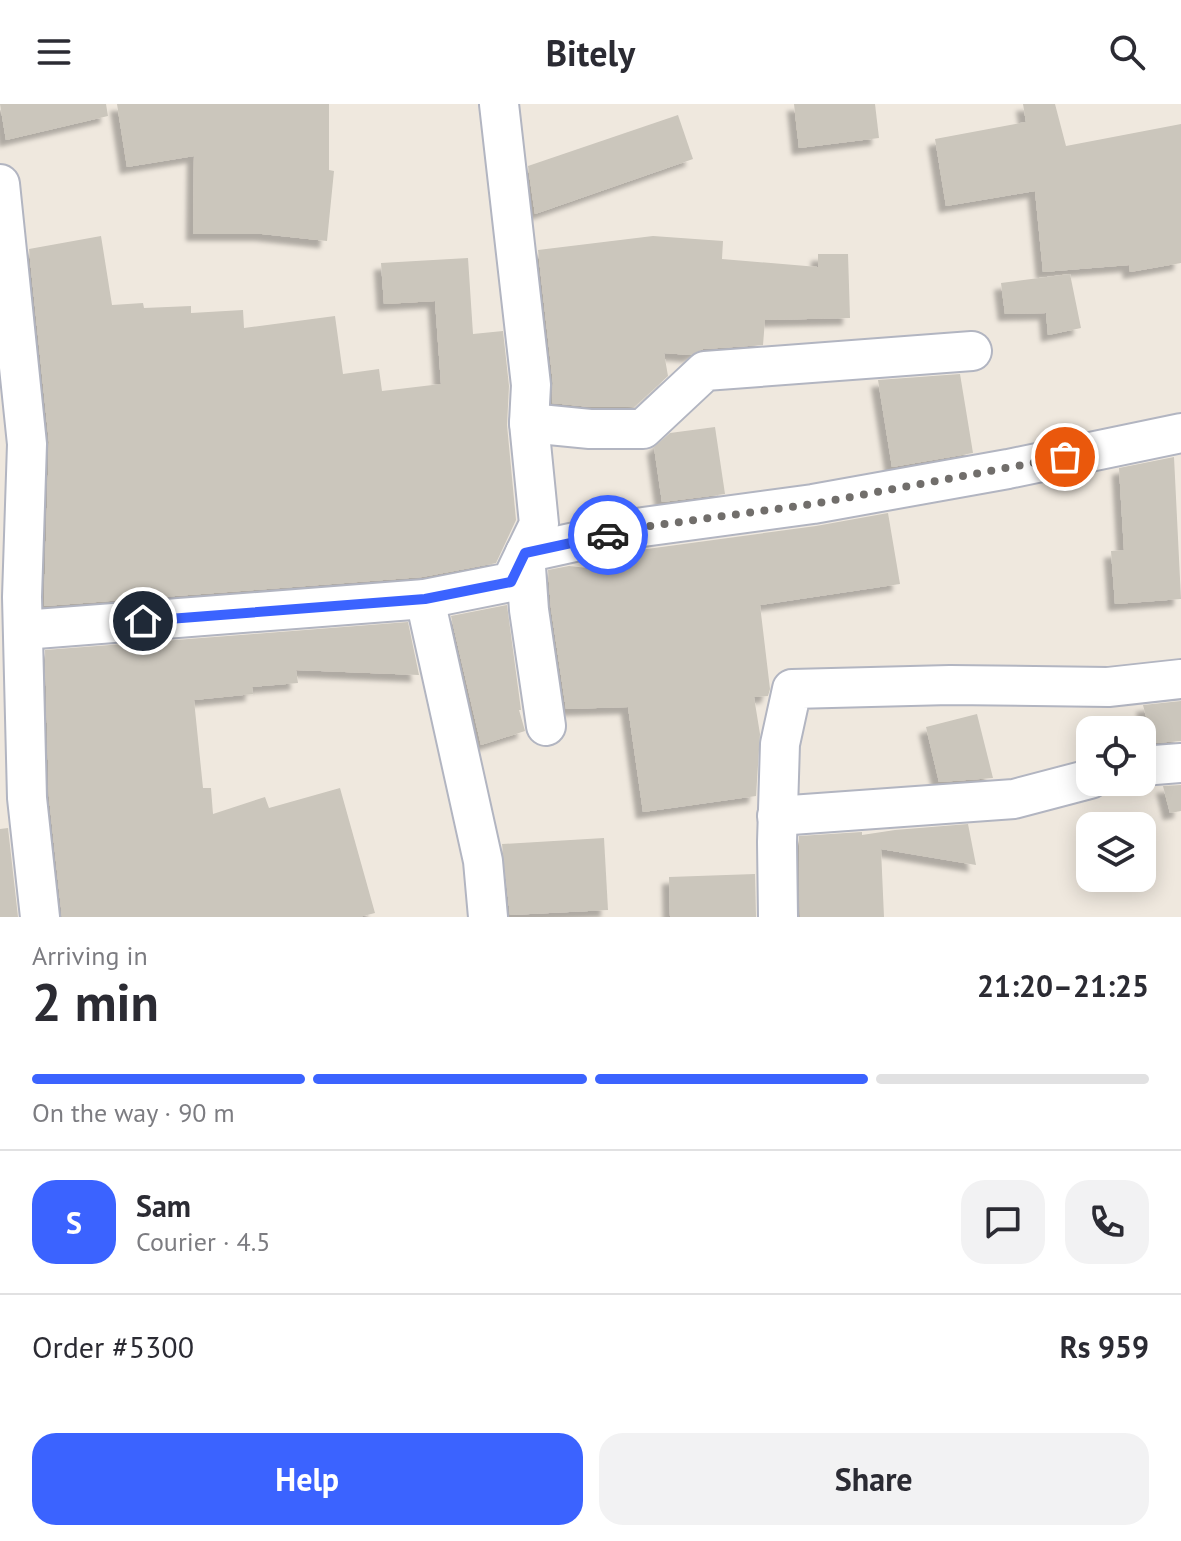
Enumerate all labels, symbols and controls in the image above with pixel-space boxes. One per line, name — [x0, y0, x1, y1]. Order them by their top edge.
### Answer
text: Bitely — [546, 29, 635, 76]
icon: menu — [32, 30, 76, 74]
icon: search — [1105, 30, 1149, 74]
pin — [1031, 423, 1099, 491]
icon: bag — [1043, 435, 1087, 479]
courier — [568, 495, 648, 575]
icon: car — [586, 513, 630, 557]
pin — [109, 587, 177, 655]
icon: home — [121, 599, 165, 643]
map controls — [1076, 716, 1156, 892]
button: locate — [1076, 716, 1156, 796]
button: layers — [1076, 812, 1156, 892]
text: Arriving in — [32, 939, 148, 972]
text: 21:20–21:25 — [977, 966, 1149, 1005]
text: 2 min — [32, 968, 159, 1035]
text: On the way · 90 m — [32, 1096, 235, 1129]
button: chat — [961, 1180, 1045, 1264]
button: phone — [1065, 1180, 1149, 1264]
text: Sam — [136, 1186, 191, 1225]
text: S — [66, 1203, 82, 1242]
text: Courier · 4.5 — [136, 1225, 270, 1258]
text: Order #5300 — [32, 1327, 194, 1366]
text: Rs 959 — [1060, 1327, 1149, 1366]
button: Help — [32, 1433, 583, 1525]
button: Share — [599, 1433, 1149, 1525]

